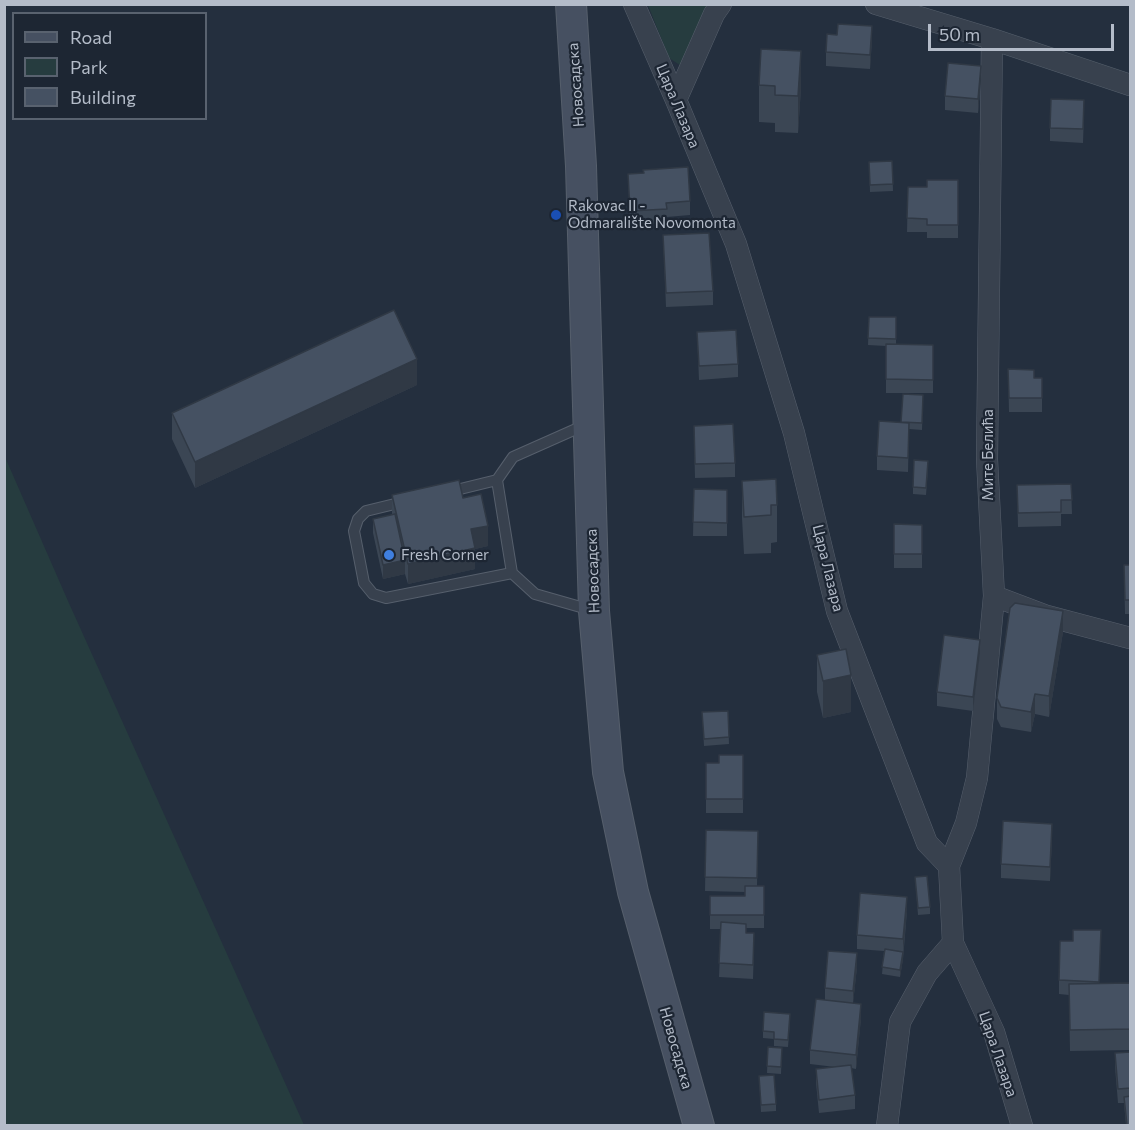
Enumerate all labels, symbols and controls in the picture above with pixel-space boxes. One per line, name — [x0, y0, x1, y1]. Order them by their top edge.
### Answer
legend — [12, 12, 207, 120]
scale bar — [931, 12, 1117, 50]
text: 50 m — [939, 23, 980, 45]
text: Road — [70, 26, 112, 48]
street label: Новосадска — [564, 42, 588, 128]
text: Park — [70, 56, 108, 78]
street label: Цара Лазара — [652, 61, 704, 151]
text: Building — [70, 86, 136, 108]
place label: Rakovac II - Odmaralište Novomonta — [568, 197, 736, 232]
marker: Rakovac II - Odmaralište Novomonta — [549, 208, 563, 222]
street label: Мите Белића — [979, 409, 997, 501]
street label: Цара Лазара — [808, 523, 848, 613]
street label: Новосадска — [583, 529, 603, 613]
place label: Fresh Corner — [401, 546, 489, 564]
marker: Fresh Corner — [382, 548, 396, 562]
street label: Новосадска — [656, 1005, 696, 1091]
street label: Цара Лазара — [975, 1009, 1021, 1099]

